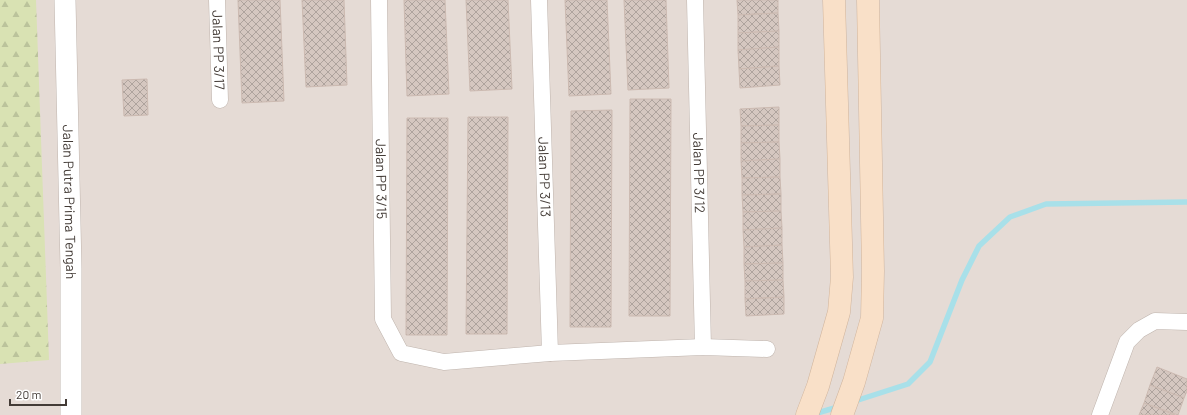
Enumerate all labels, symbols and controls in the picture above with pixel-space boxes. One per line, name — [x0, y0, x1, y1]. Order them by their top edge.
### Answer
street label: Jalan PP 3/17 — [209, 10, 229, 90]
street label: Jalan Putra Prima Tengah — [60, 124, 80, 279]
street label: Jalan PP 3/12 — [690, 132, 709, 213]
street label: Jalan PP 3/13 — [535, 136, 555, 217]
street label: Jalan PP 3/15 — [373, 139, 391, 219]
scale bar — [10, 381, 66, 407]
text: 20 m — [16, 387, 42, 401]

